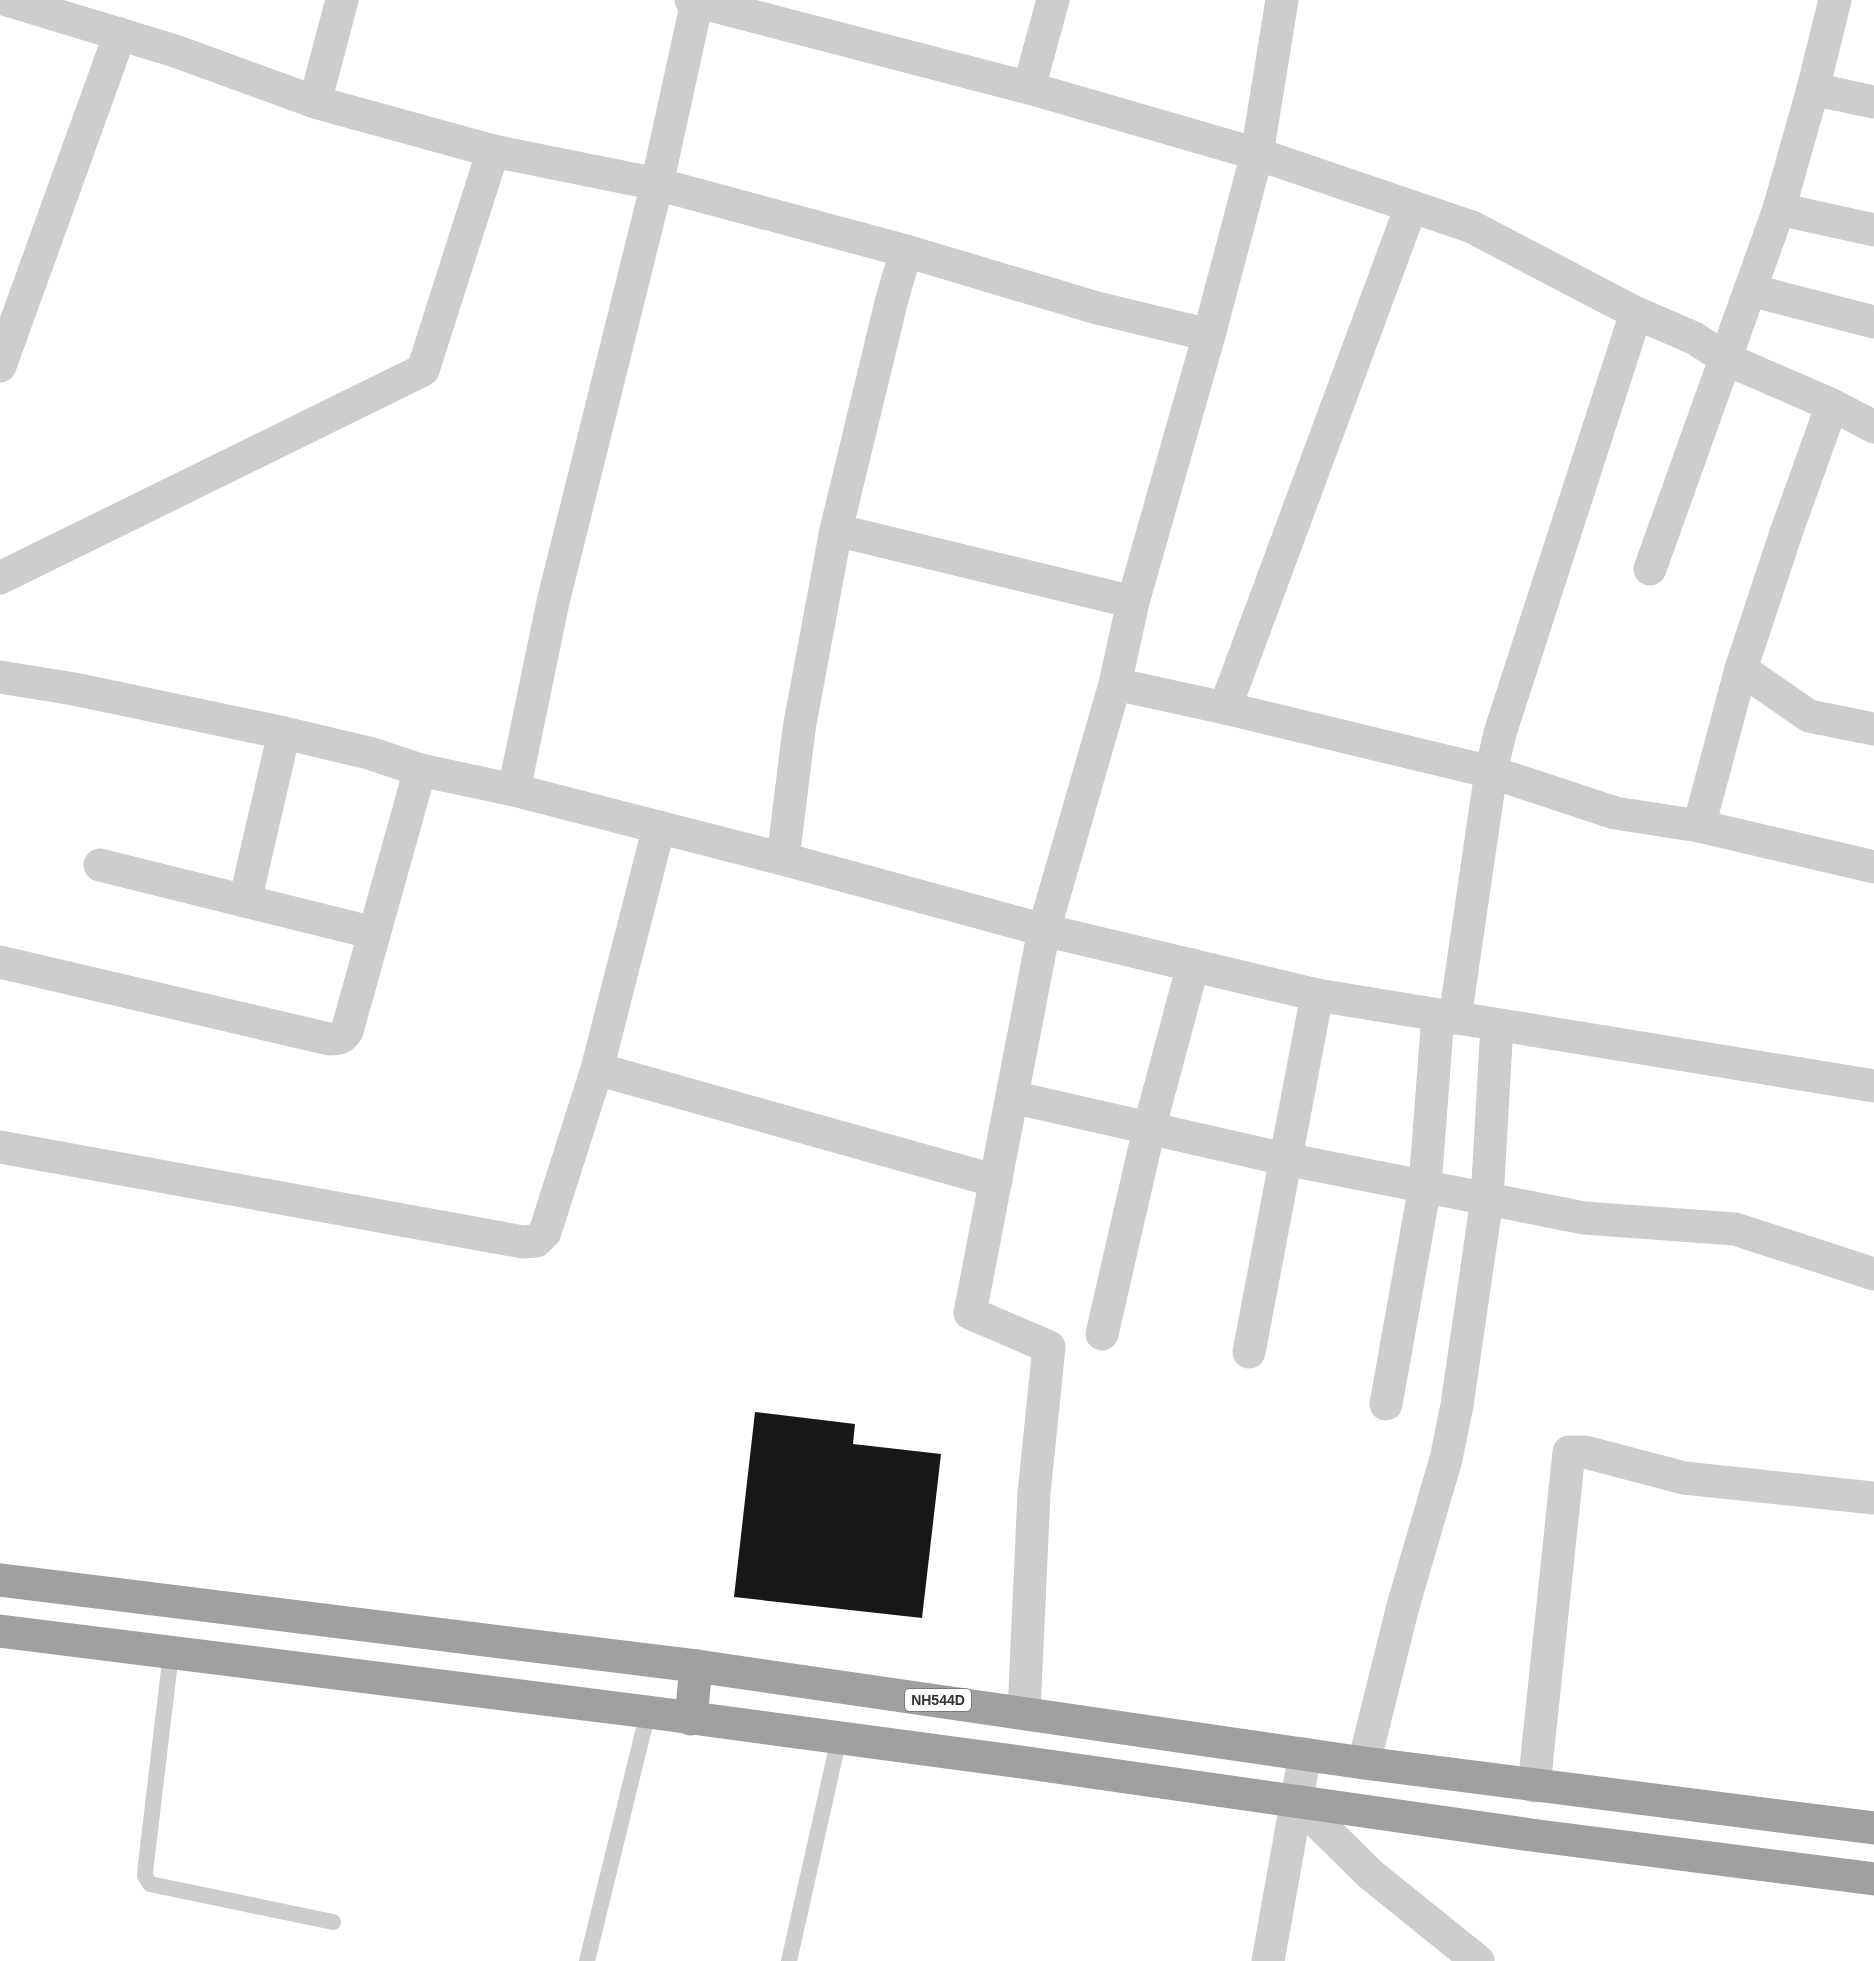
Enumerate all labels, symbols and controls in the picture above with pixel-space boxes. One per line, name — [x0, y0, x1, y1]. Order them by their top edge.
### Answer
road number: NH544D — [905, 1689, 971, 1711]

